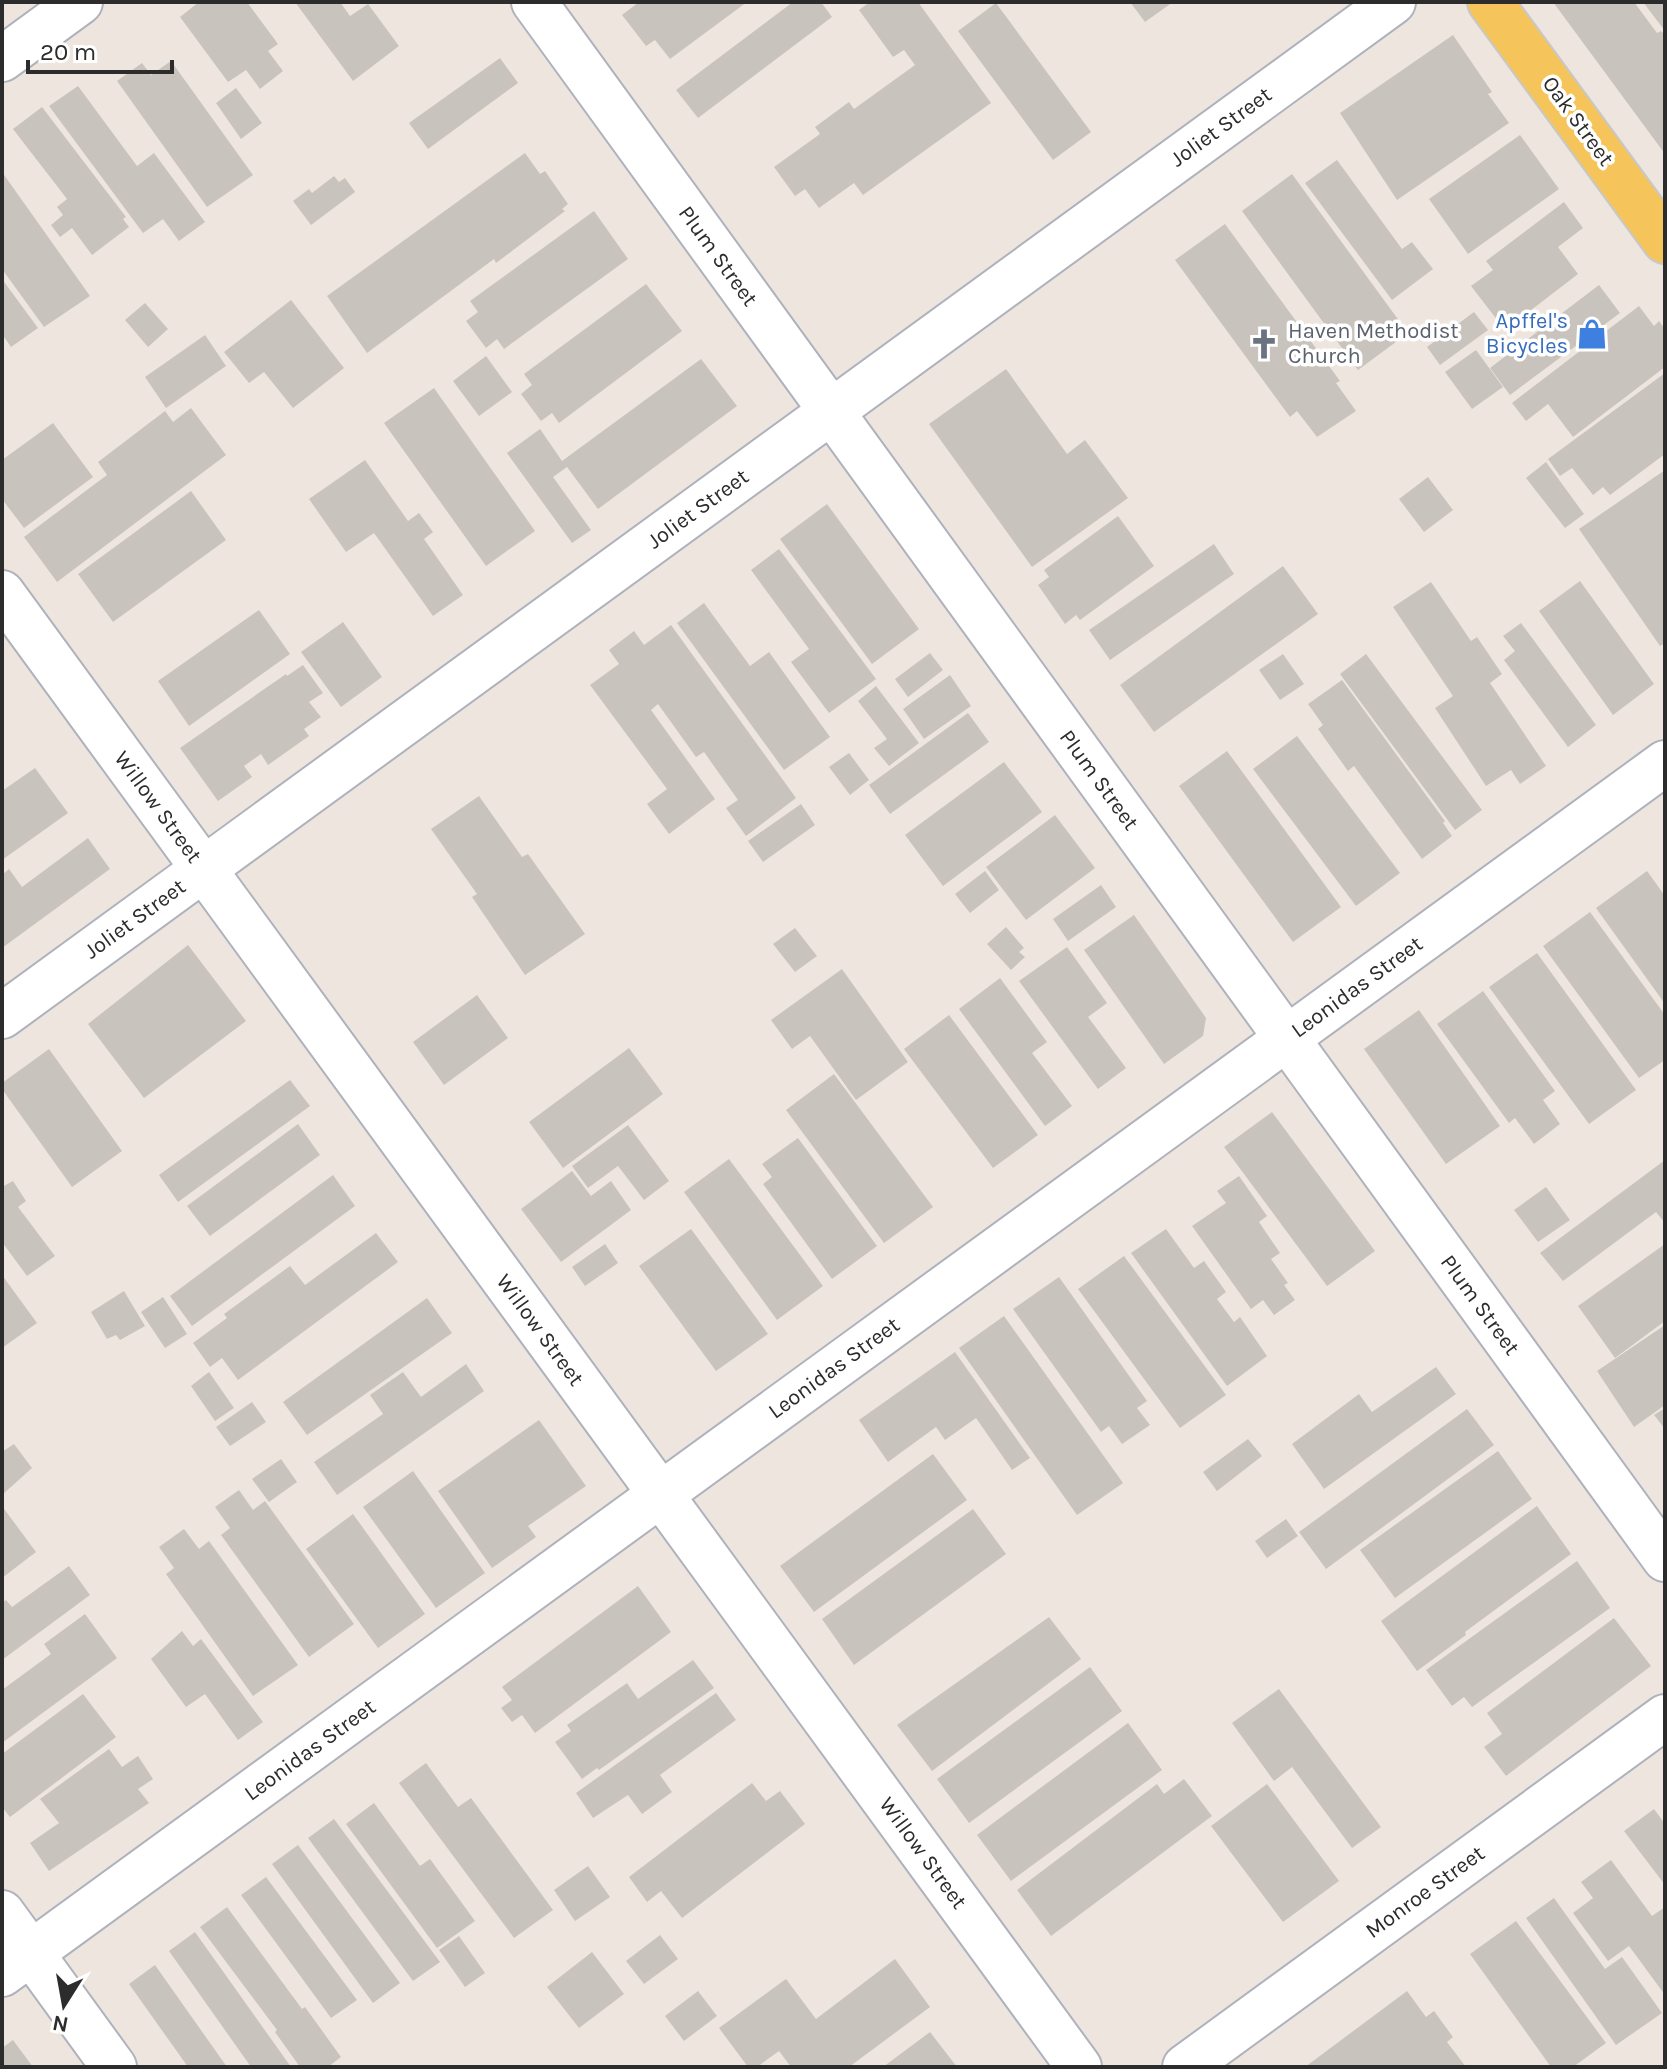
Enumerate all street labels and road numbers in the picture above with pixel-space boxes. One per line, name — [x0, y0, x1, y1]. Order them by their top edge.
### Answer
street label: Oak Street — [1537, 71, 1619, 171]
street label: Joliet Street — [1165, 82, 1277, 172]
street label: Plum Street — [673, 201, 763, 311]
street label: Joliet Street — [642, 464, 754, 554]
street label: Plum Street — [1054, 725, 1144, 835]
street label: Willow Street — [109, 746, 207, 868]
street label: Joliet Street — [79, 874, 191, 964]
street label: Leonidas Street — [1286, 931, 1428, 1043]
street label: Plum Street — [1435, 1250, 1525, 1360]
street label: Willow Street — [491, 1269, 589, 1391]
street label: Leonidas Street — [763, 1312, 905, 1424]
street label: Leonidas Street — [239, 1694, 381, 1806]
street label: Willow Street — [874, 1792, 972, 1914]
street label: Monroe Street — [1360, 1840, 1490, 1944]

